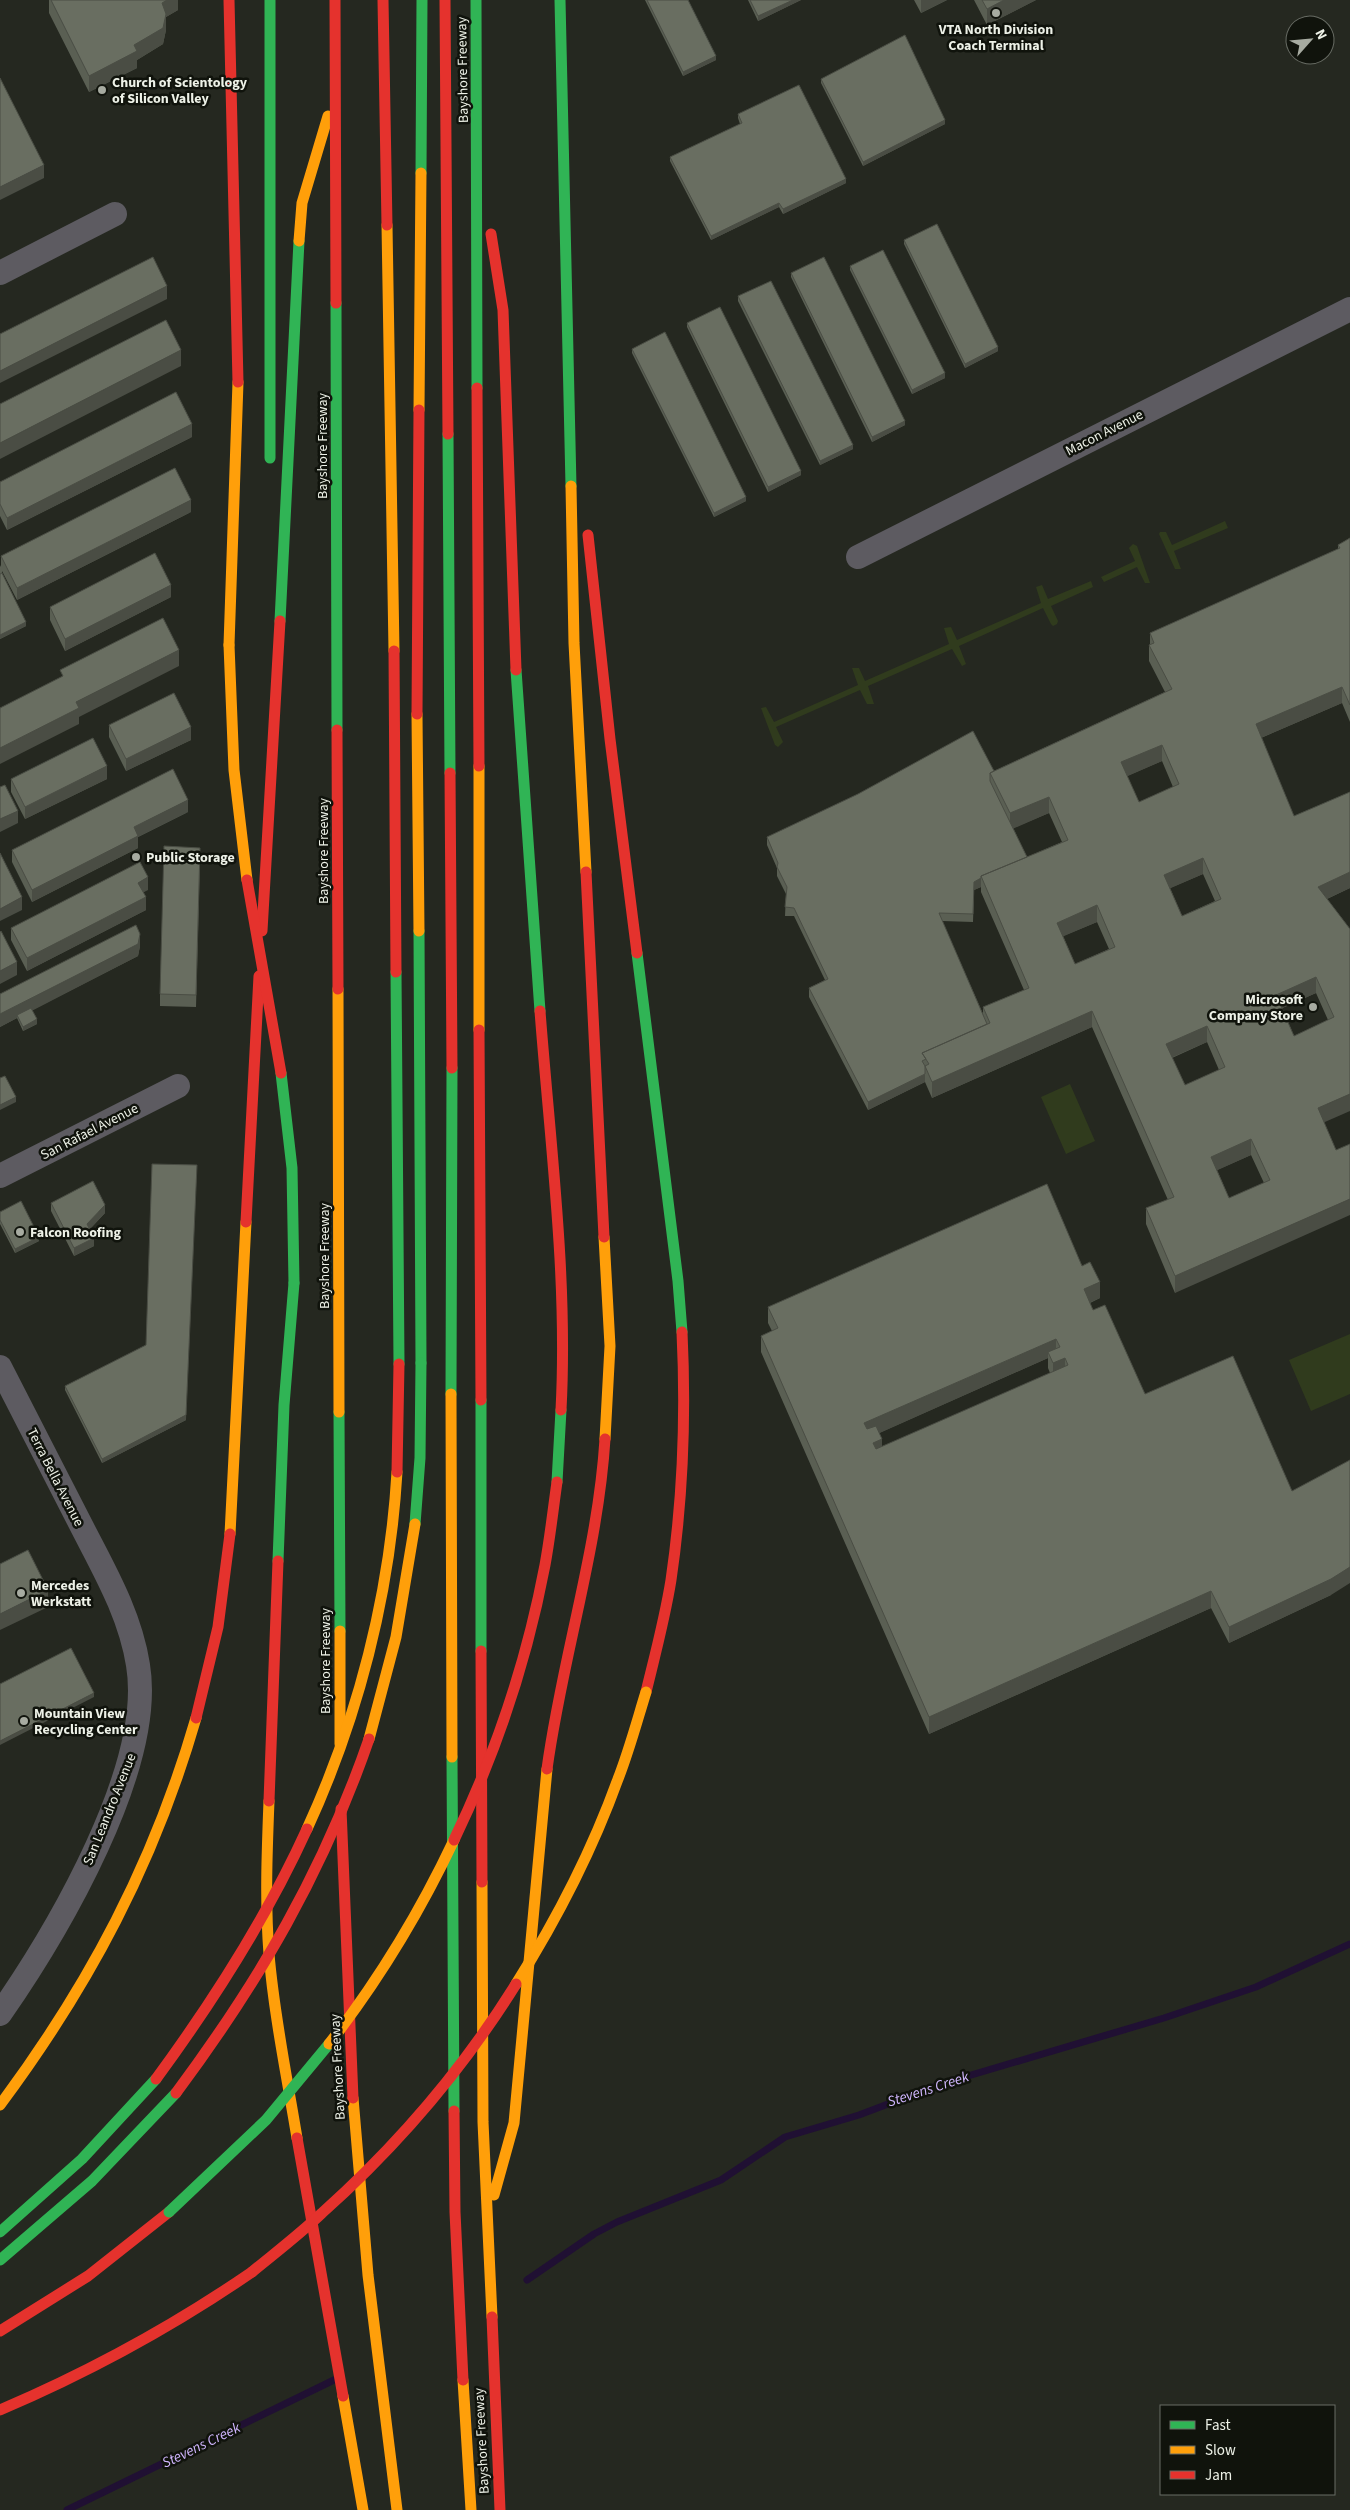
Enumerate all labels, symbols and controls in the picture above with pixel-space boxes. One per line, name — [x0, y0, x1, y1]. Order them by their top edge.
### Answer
marker: VTA North Division Coach Terminal — [990, 7, 1002, 19]
north arrow — [1285, 15, 1335, 65]
street label: Bayshore Freeway — [452, 16, 474, 123]
place label: VTA North Division Coach Terminal — [938, 20, 1053, 56]
text: N — [1310, 26, 1332, 43]
place label: Church of Scientology of Silicon Valley — [112, 73, 248, 109]
marker: Church of Scientology of Silicon Valley — [96, 84, 108, 96]
street label: Bayshore Freeway — [313, 392, 333, 499]
street label: Macon Avenue — [1062, 405, 1147, 461]
street label: Bayshore Freeway — [314, 797, 334, 904]
place label: Public Storage — [146, 848, 235, 868]
marker: Public Storage — [130, 851, 142, 863]
place label: Microsoft Company Store — [1209, 990, 1303, 1026]
marker: Microsoft Company Store — [1307, 1001, 1319, 1013]
street label: San Rafael Avenue — [37, 1099, 142, 1165]
street label: Bayshore Freeway — [315, 1202, 335, 1309]
place label: Falcon Roofing — [30, 1223, 121, 1243]
marker: Falcon Roofing — [14, 1226, 26, 1238]
street label: Terra Bella Avenue — [22, 1425, 89, 1530]
place label: Mercedes Werkstatt — [31, 1576, 92, 1612]
marker: Mercedes Werkstatt — [15, 1587, 27, 1599]
street label: Bayshore Freeway — [316, 1607, 336, 1714]
place label: Mountain View Recycling Center — [34, 1704, 138, 1740]
marker: Mountain View Recycling Center — [18, 1715, 30, 1727]
street label: San Leandro Avenue — [78, 1750, 142, 1868]
street label: Bayshore Freeway — [325, 2013, 351, 2120]
water label: Stevens Creek — [885, 2066, 973, 2113]
street label: Bayshore Freeway — [469, 2387, 495, 2494]
legend — [1160, 2405, 1335, 2495]
text: Fast — [1205, 2415, 1231, 2436]
water label: Stevens Creek — [158, 2417, 245, 2473]
text: Slow — [1205, 2440, 1236, 2461]
text: Jam — [1205, 2465, 1232, 2486]

